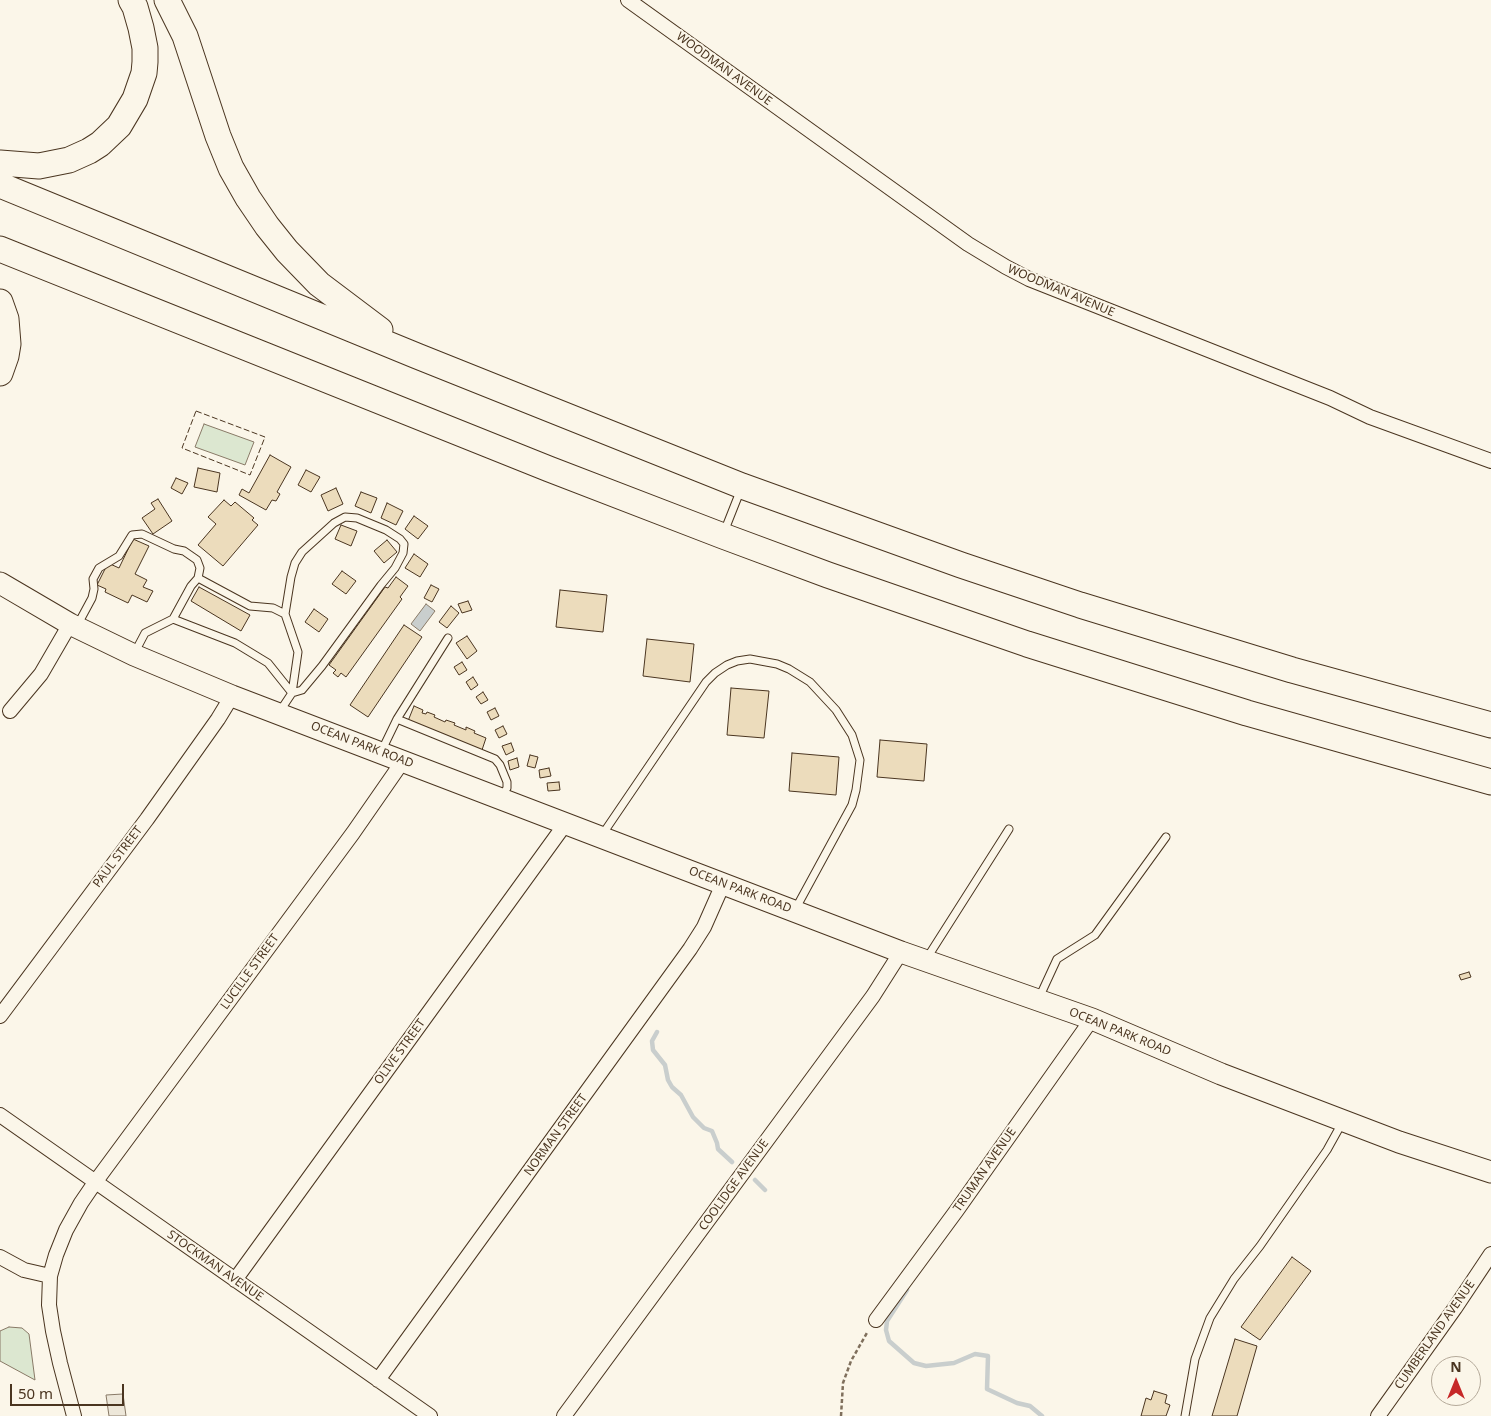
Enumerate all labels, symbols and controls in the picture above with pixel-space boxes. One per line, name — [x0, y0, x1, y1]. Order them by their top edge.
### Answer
street label: WOODMAN AVENUE — [673, 29, 775, 109]
street label: WOODMAN AVENUE — [1005, 262, 1117, 320]
street label: OCEAN PARK ROAD — [309, 719, 415, 771]
street label: PAUL STREET — [90, 823, 146, 891]
street label: OCEAN PARK ROAD — [687, 864, 793, 916]
street label: LUCILLE STREET — [218, 931, 282, 1013]
street label: OCEAN PARK ROAD — [1067, 1005, 1173, 1059]
street label: OLIVE STREET — [371, 1016, 429, 1088]
street label: NORMAN STREET — [522, 1091, 590, 1179]
street label: TRUMAN AVENUE — [951, 1125, 1019, 1215]
street label: COOLIDGE AVENUE — [696, 1137, 772, 1233]
street label: STOCKMAN AVENUE — [164, 1227, 266, 1305]
street label: CUMBERLAND AVENUE — [1392, 1278, 1478, 1392]
north arrow — [1431, 1356, 1481, 1406]
scale bar — [12, 1374, 126, 1406]
text: 50 m — [18, 1383, 53, 1403]

